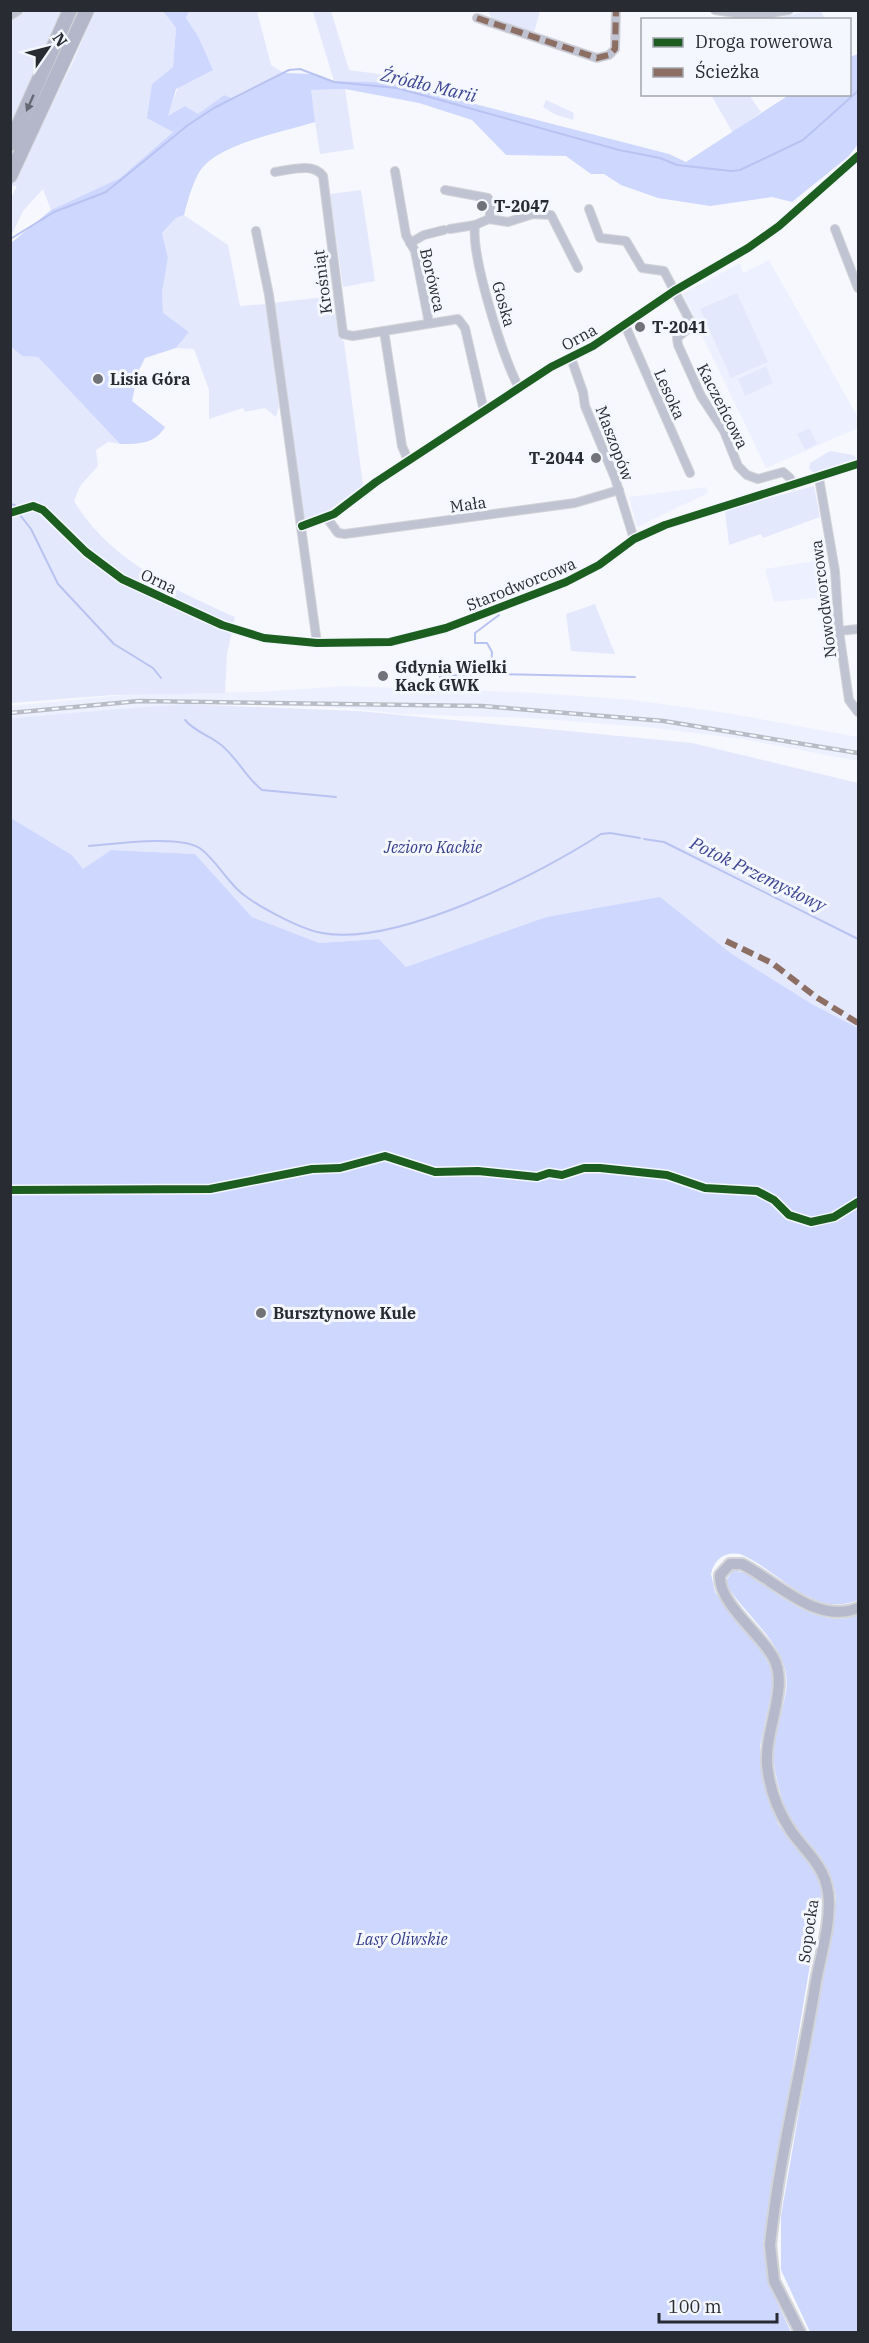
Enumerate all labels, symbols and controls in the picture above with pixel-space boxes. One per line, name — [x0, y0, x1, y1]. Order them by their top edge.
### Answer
north arrow — [18, 18, 78, 78]
legend — [641, 18, 851, 96]
text: N — [48, 28, 72, 50]
text: Droga rowerowa — [695, 30, 833, 53]
text: Ścieżka — [695, 60, 760, 83]
water label: Źródło Marii — [378, 63, 480, 107]
one-way arrow — [25, 94, 35, 112]
place label: T-2047 — [494, 196, 549, 216]
marker: T-2047 — [475, 199, 489, 213]
street label: Borówca — [416, 246, 450, 314]
street label: Krośniąt — [308, 248, 336, 315]
street label: Goska — [488, 279, 520, 329]
place label: T-2041 — [652, 317, 707, 337]
street label: Orna — [558, 319, 600, 355]
marker: T-2041 — [633, 320, 647, 334]
street label: Kaczeńcowa — [693, 360, 753, 452]
street label: Lesoka — [650, 366, 690, 423]
place label: Lisia Góra — [110, 369, 190, 389]
marker: Lisia Góra — [91, 372, 105, 386]
street label: Maszopów — [592, 403, 639, 484]
place label: T-2044 — [529, 448, 584, 468]
marker: T-2044 — [589, 451, 603, 465]
street label: Mała — [449, 492, 488, 516]
street label: Nowodworcowa — [806, 538, 840, 659]
street label: Starodworcowa — [463, 553, 579, 615]
street label: Orna — [138, 564, 180, 598]
place label: Gdynia Wielki Kack GWK — [395, 657, 507, 695]
marker: Gdynia Wielki Kack GWK — [376, 669, 390, 683]
water label: Potok Przemysłowy — [686, 831, 831, 918]
park label: Jezioro Kackie — [383, 837, 482, 857]
place label: Bursztynowe Kule — [273, 1303, 416, 1323]
marker: Bursztynowe Kule — [254, 1306, 268, 1320]
street label: Sopocka — [794, 1898, 822, 1964]
park label: Lasy Oliwskie — [355, 1929, 448, 1949]
scale bar — [659, 2286, 778, 2324]
text: 100 m — [668, 2295, 722, 2318]

